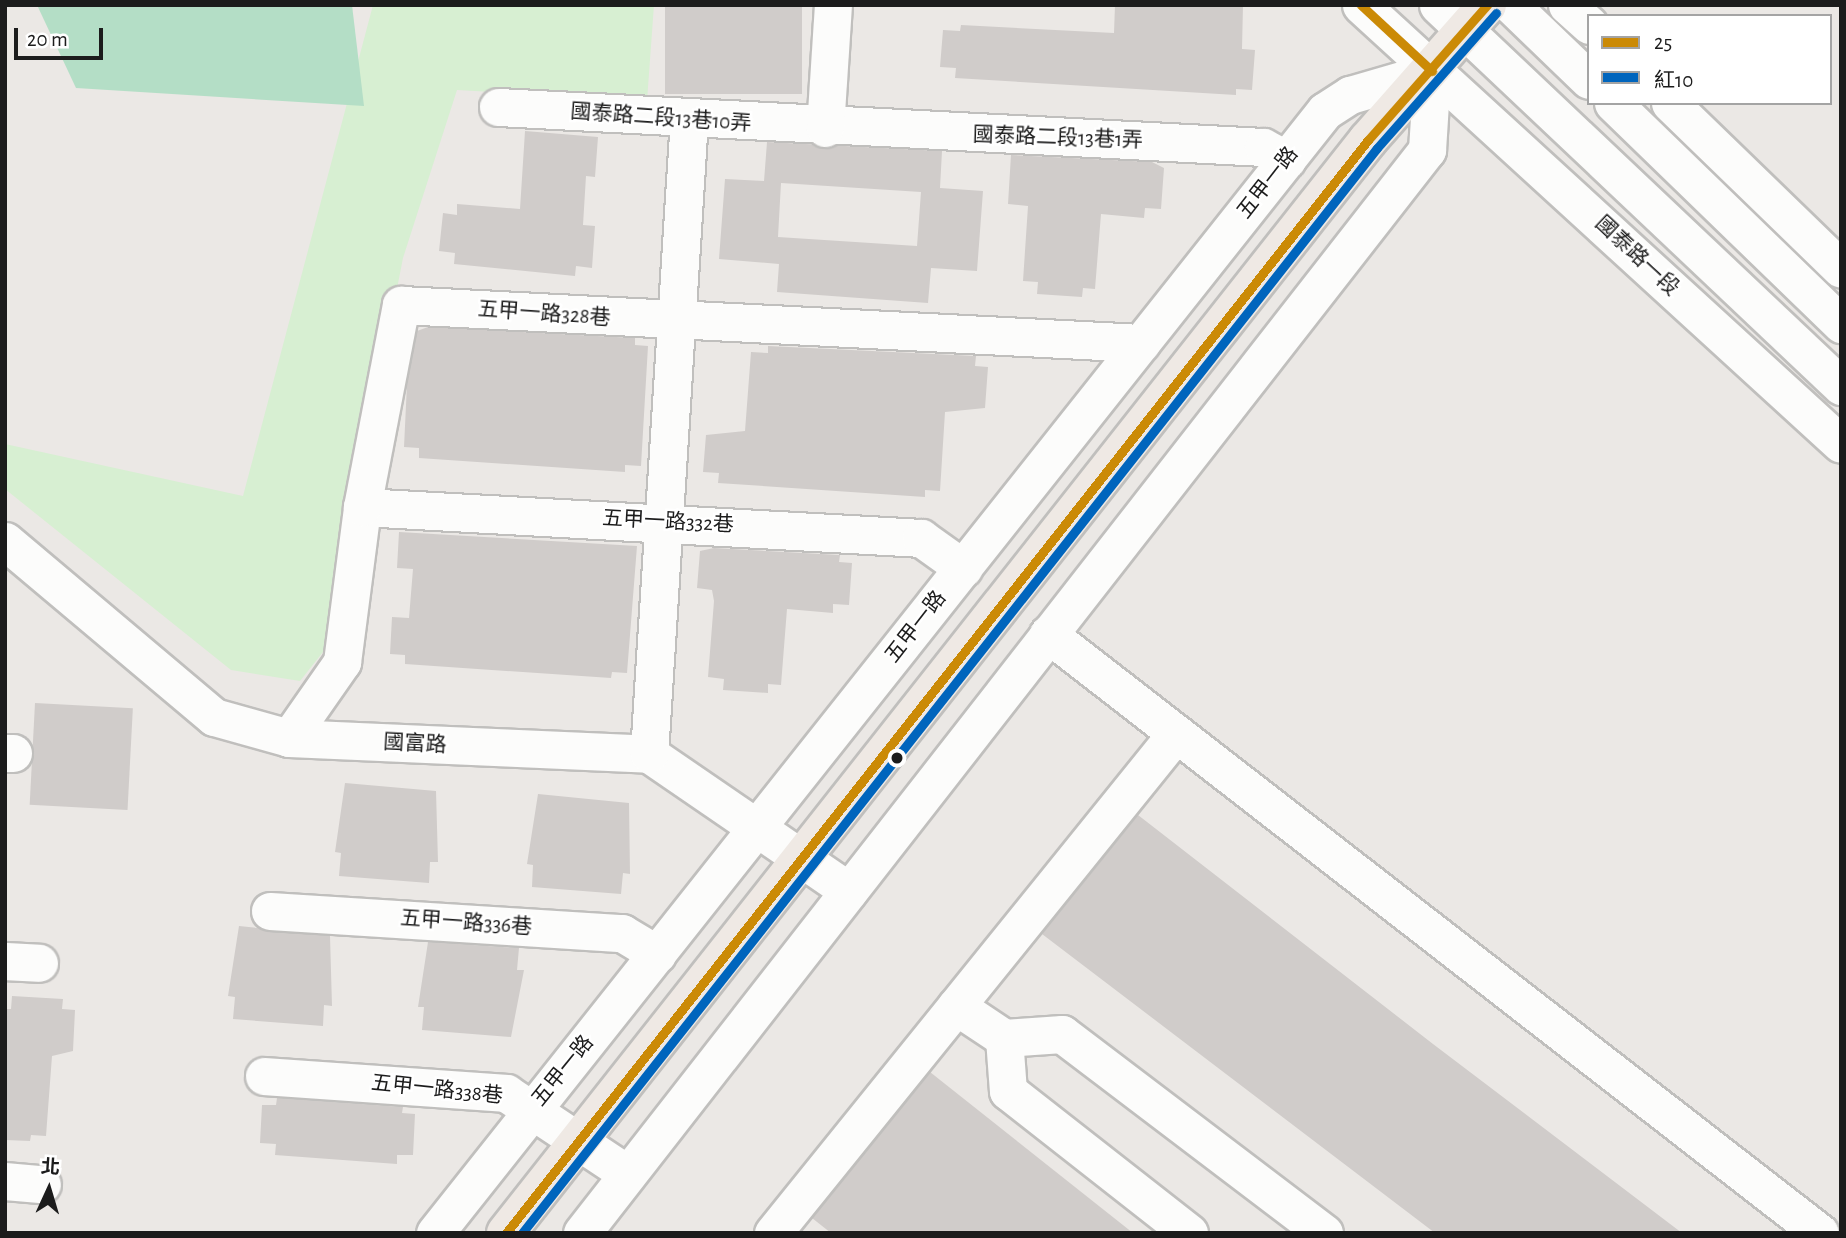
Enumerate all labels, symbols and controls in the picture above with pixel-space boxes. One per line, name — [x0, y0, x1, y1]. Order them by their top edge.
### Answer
scale bar — [18, 14, 107, 58]
legend — [1587, 14, 1832, 105]
text: 20 m — [27, 29, 68, 50]
text: 25 — [1654, 32, 1672, 53]
text: 紅10 — [1654, 70, 1693, 91]
street label: 國泰路二段13巷10弄 — [570, 99, 752, 137]
street label: 國泰路二段13巷1弄 — [973, 122, 1143, 154]
street label: 五甲一路 — [1232, 142, 1304, 224]
street label: 國泰路一段 — [1590, 211, 1684, 301]
street label: 五甲一路328巷 — [477, 297, 611, 331]
street label: 五甲一路332巷 — [602, 506, 734, 538]
street label: 五甲一路 — [880, 586, 952, 668]
street label: 國富路 — [383, 730, 447, 758]
unlabelled marker — [890, 751, 904, 765]
street label: 五甲一路336巷 — [399, 906, 533, 940]
street label: 五甲一路 — [527, 1030, 599, 1112]
street label: 五甲一路338巷 — [370, 1071, 504, 1109]
north arrow — [14, 1154, 84, 1224]
text: 北 — [40, 1157, 61, 1178]

